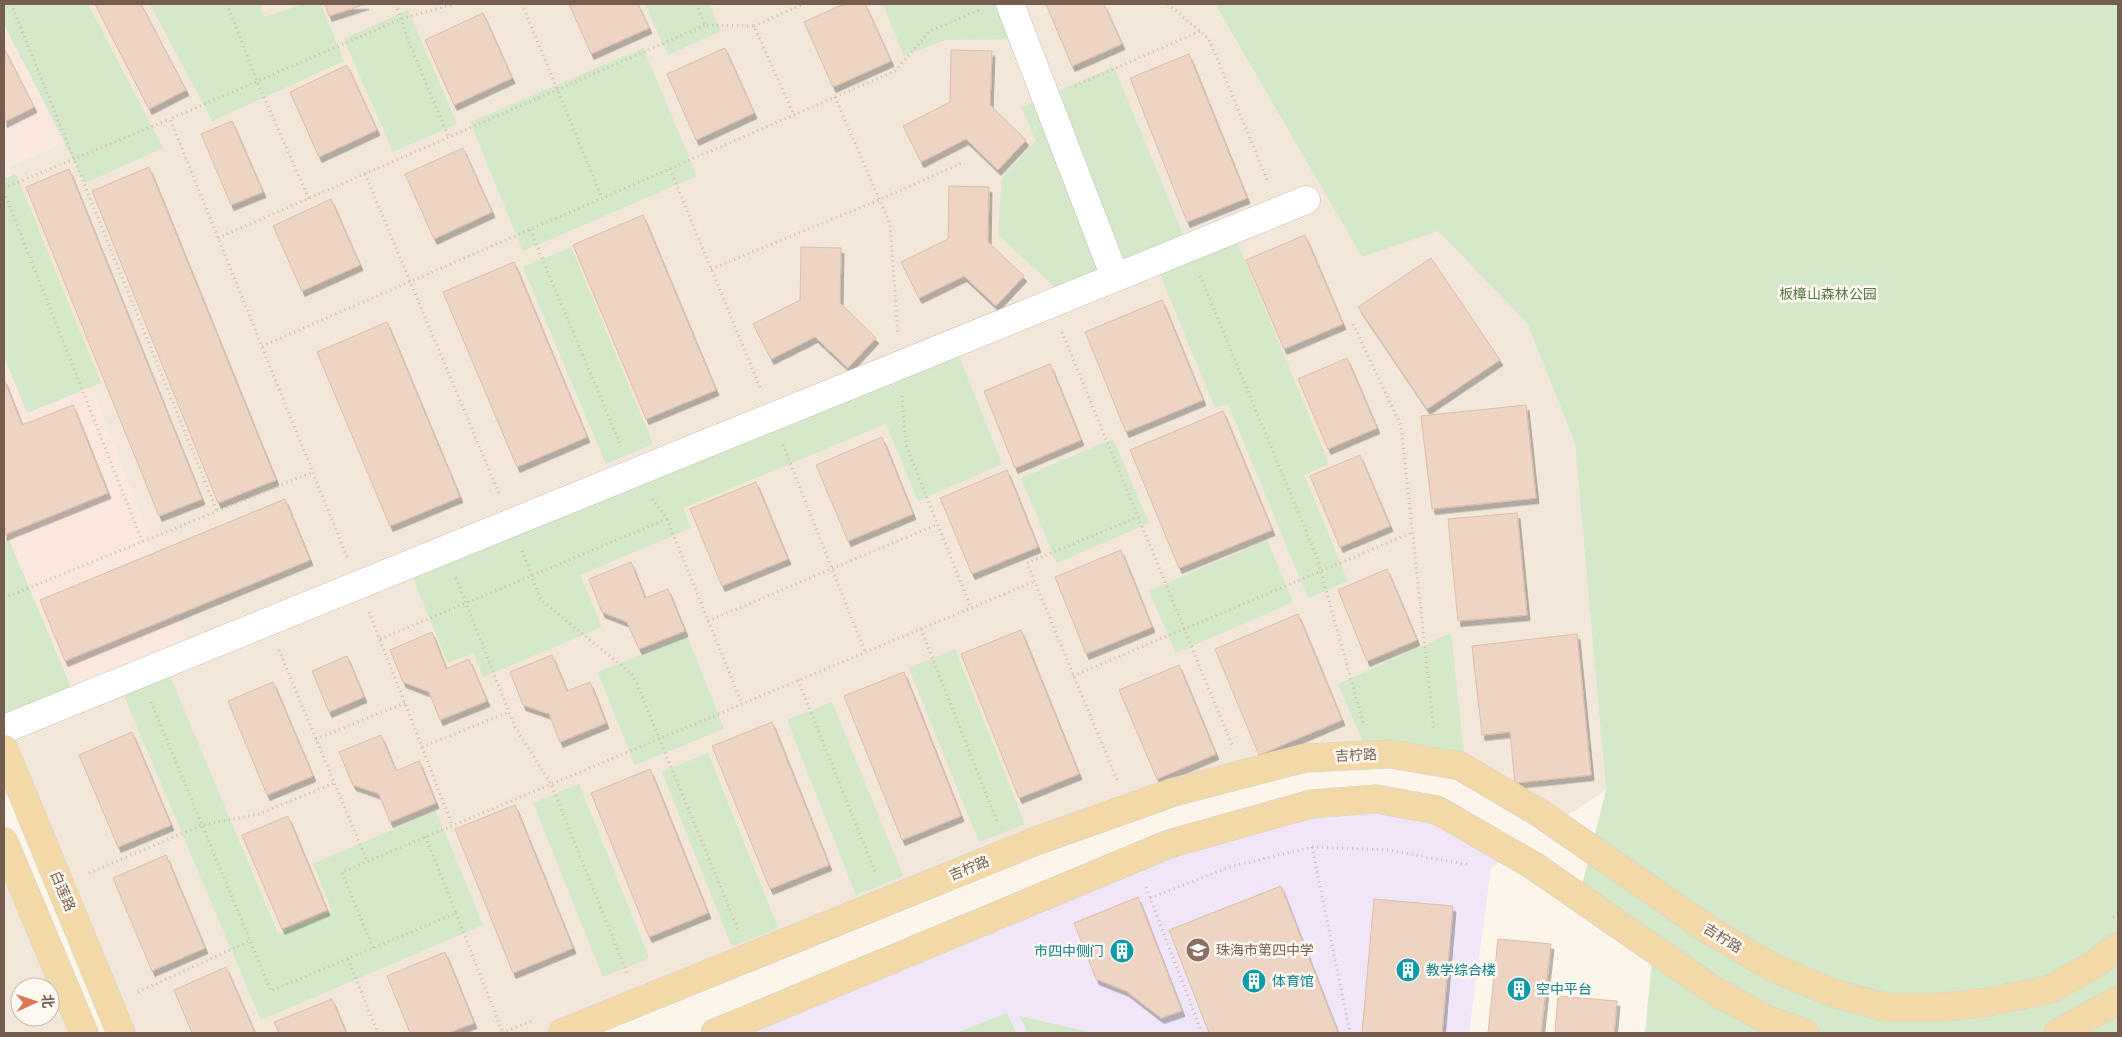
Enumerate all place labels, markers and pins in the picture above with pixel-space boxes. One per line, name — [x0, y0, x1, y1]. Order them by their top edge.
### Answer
school or university icon: 珠海市第四中学 — [1185, 937, 1211, 963]
building icon: 市四中侧门 — [1109, 938, 1135, 964]
place label: 珠海市第四中学 — [1216, 942, 1314, 958]
place label: 市四中侧门 — [1034, 943, 1104, 959]
building icon: 教学综合楼 — [1395, 957, 1421, 983]
place label: 教学综合楼 — [1426, 962, 1496, 978]
building icon: 体育馆 — [1241, 968, 1267, 994]
place label: 体育馆 — [1272, 973, 1314, 989]
building icon: 空中平台 — [1506, 976, 1532, 1002]
place label: 空中平台 — [1536, 981, 1592, 997]

